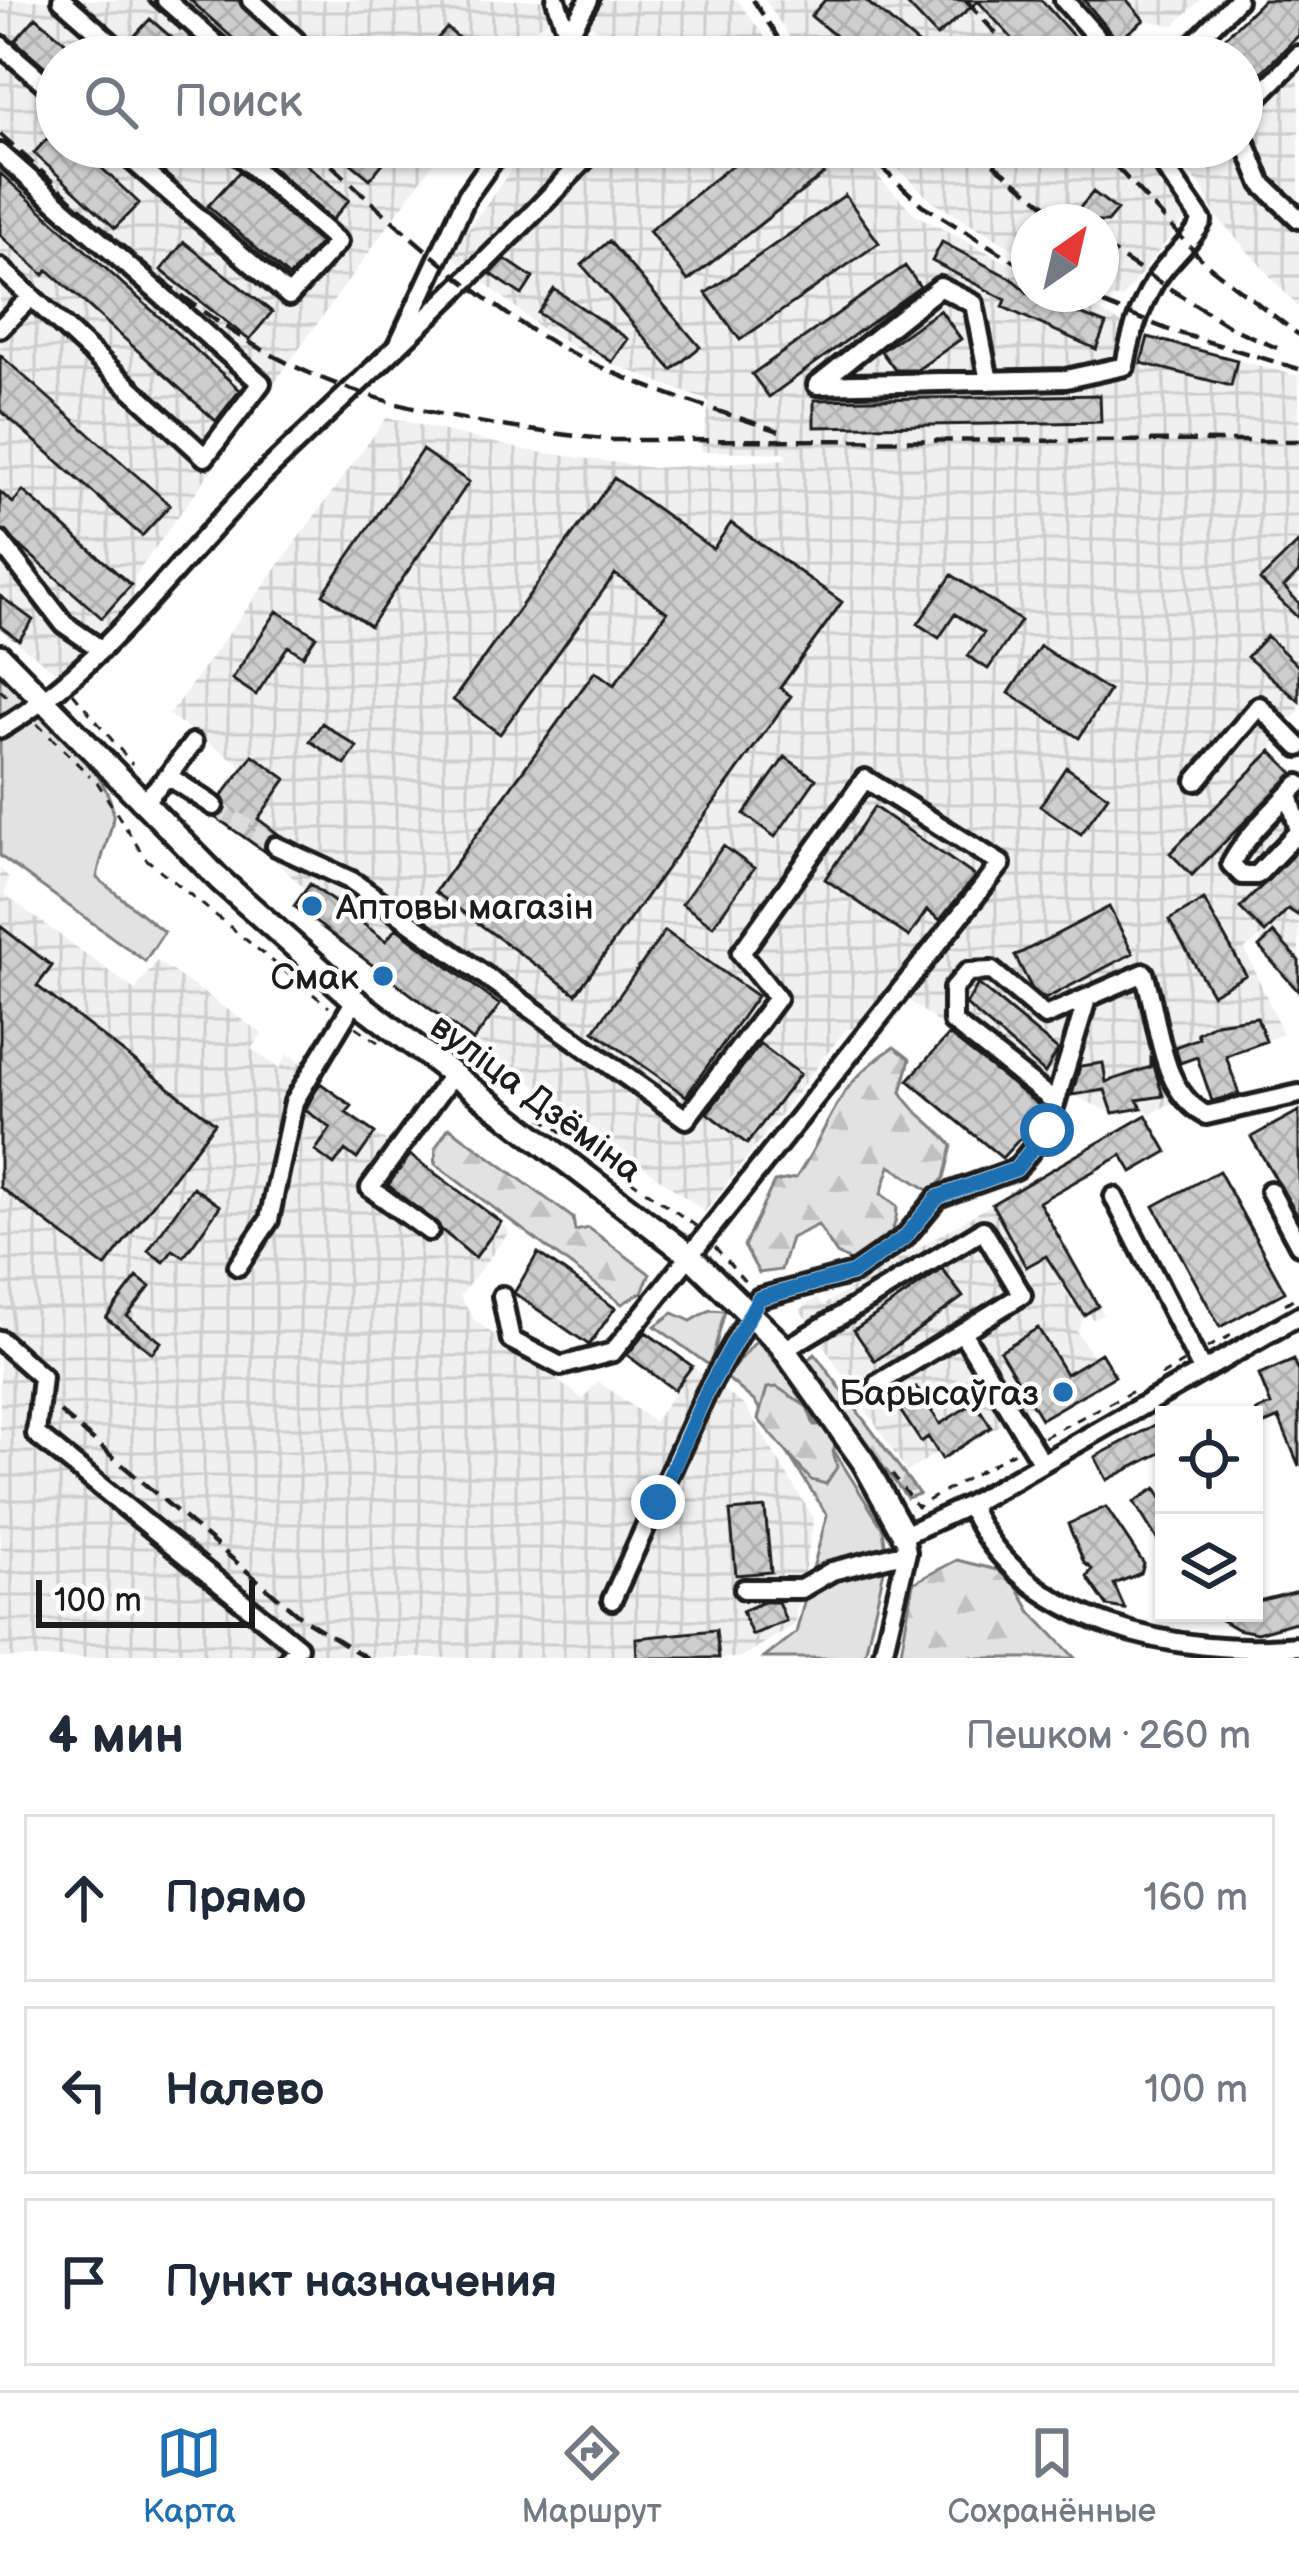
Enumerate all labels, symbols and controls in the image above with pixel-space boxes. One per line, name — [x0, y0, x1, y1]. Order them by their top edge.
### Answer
search box — [36, 36, 1263, 168]
icon: search — [78, 69, 144, 135]
text: Поиск — [174, 75, 302, 130]
north arrow — [1011, 204, 1119, 312]
place label: Аптовы магазін — [335, 887, 594, 930]
marker: Аптовы магазін — [299, 893, 325, 919]
place label: Смак — [270, 957, 359, 1000]
marker: Смак — [370, 963, 396, 989]
street label: вуліца Дзёміна — [421, 1005, 650, 1193]
route start — [1020, 1103, 1074, 1157]
place label: Барысаўгаз — [839, 1373, 1039, 1416]
marker: Барысаўгаз — [1050, 1379, 1076, 1405]
map controls — [1155, 1406, 1263, 1622]
button: locate — [1155, 1406, 1263, 1514]
route end — [631, 1475, 685, 1529]
button: layers — [1155, 1514, 1263, 1622]
scale bar — [36, 1574, 255, 1627]
text: 100 m — [54, 1581, 142, 1621]
text: 4 мин — [48, 1706, 184, 1767]
text: Пешком · 260 m — [966, 1713, 1251, 1760]
icon: ahead — [51, 1865, 117, 1931]
text: Прямо — [165, 1871, 306, 1926]
text: 160 m — [1143, 1875, 1248, 1922]
icon: left — [51, 2057, 117, 2123]
text: Налево — [165, 2063, 324, 2118]
text: 100 m — [1144, 2067, 1248, 2114]
icon: arrive — [51, 2249, 117, 2315]
text: Пункт назначения — [165, 2255, 557, 2310]
tab: Карта — [143, 2420, 236, 2532]
tab: Маршрут — [522, 2420, 662, 2532]
tab: Сохранённые — [948, 2420, 1156, 2532]

